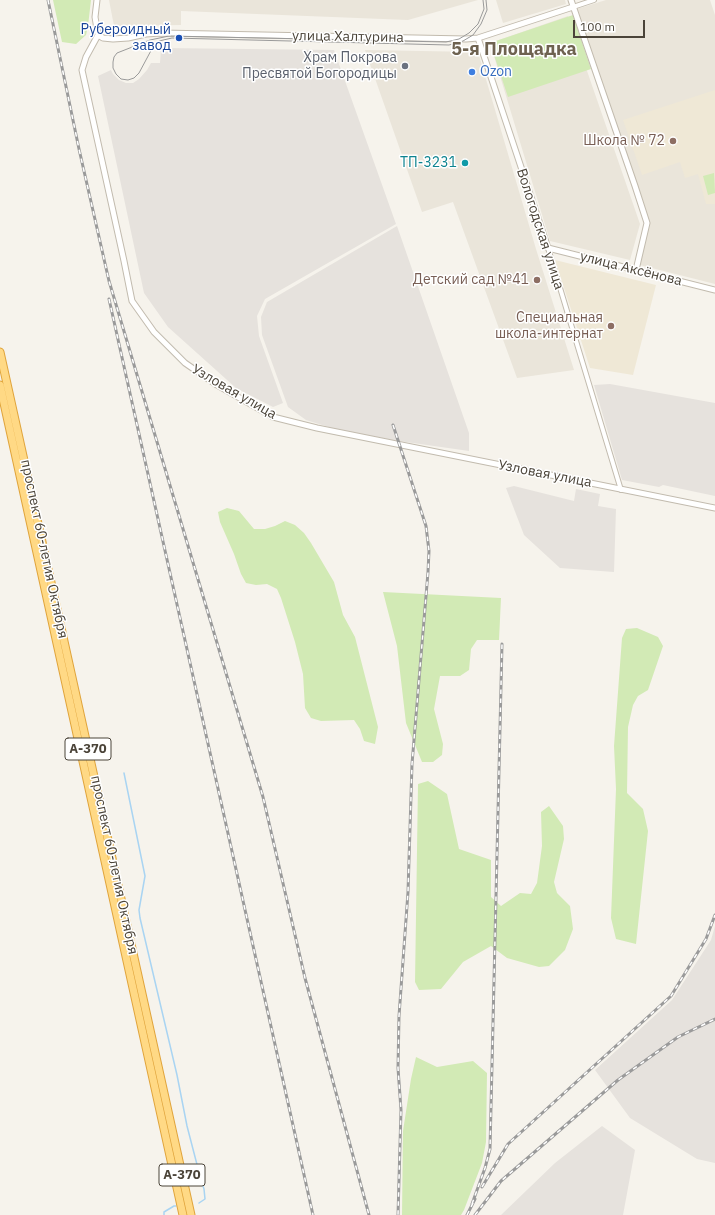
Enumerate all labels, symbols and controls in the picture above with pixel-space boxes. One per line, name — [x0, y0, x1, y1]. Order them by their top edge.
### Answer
scale bar — [575, 12, 647, 38]
text: 100 m — [580, 19, 615, 34]
place label: Рубероидный завод — [81, 22, 171, 54]
street label: улица Халтурина — [292, 28, 404, 46]
marker: Рубероидный завод — [174, 33, 184, 43]
district label: 5-я Площадка — [451, 39, 577, 61]
place label: Храм Покрова Пресвятой Богородицы — [242, 50, 397, 82]
marker: Храм Покрова Пресвятой Богородицы — [400, 61, 410, 71]
place label: Ozon — [480, 64, 512, 80]
marker: Ozon — [467, 67, 477, 77]
place label: Школа № 72 — [583, 133, 665, 149]
marker: Школа № 72 — [668, 136, 678, 146]
place label: ТП-3231 — [400, 155, 457, 171]
marker: ТП-3231 — [460, 158, 470, 168]
street label: Вологодская улица — [512, 166, 568, 292]
street label: улица Аксёнова — [578, 248, 684, 290]
place label: Детский сад №41 — [413, 272, 529, 288]
marker: Детский сад №41 — [532, 275, 542, 285]
place label: Специальная школа-интернат — [495, 310, 603, 342]
marker: Специальная школа-интернат — [606, 321, 616, 331]
street label: Узловая улица — [189, 361, 279, 423]
street label: Узловая улица — [497, 457, 593, 491]
street label: проспект 60-летия Октября — [17, 458, 71, 640]
road number: А-370 — [65, 738, 111, 760]
street label: проспект 60-летия Октября — [87, 774, 141, 956]
road number: А-370 — [159, 1164, 205, 1186]

